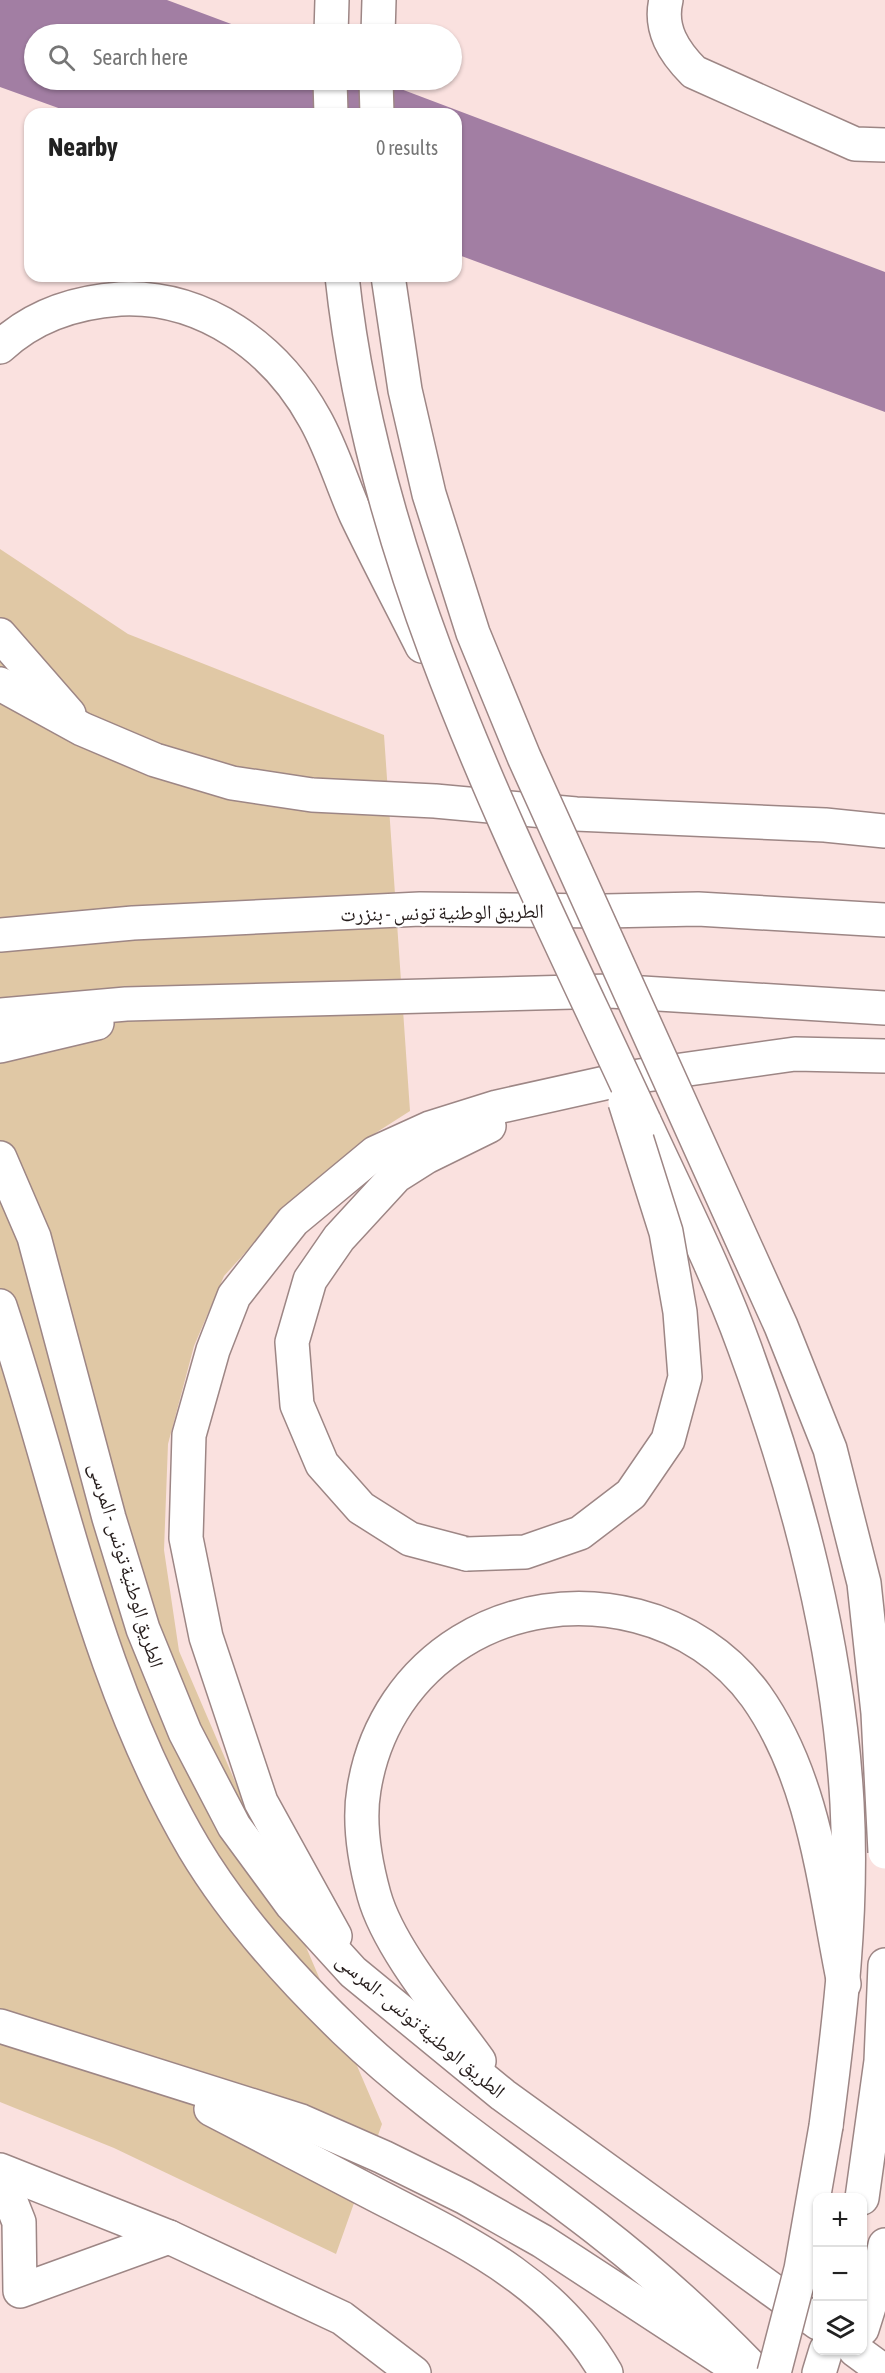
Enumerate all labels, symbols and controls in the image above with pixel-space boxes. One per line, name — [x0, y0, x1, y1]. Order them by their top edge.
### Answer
search box — [24, 24, 462, 90]
icon: search — [45, 41, 78, 74]
text: Search here — [93, 44, 188, 70]
text: Nearby — [48, 132, 118, 162]
text: 0 results — [376, 136, 438, 159]
street label: الطريق الوطنية تونس - بنزرت — [340, 899, 544, 926]
street label: الطريق الوطنية تونس - المرسى — [84, 1460, 169, 1671]
street label: الطريق الوطنية تونس - المرسى — [331, 1948, 510, 2103]
map controls — [813, 2193, 867, 2355]
button: + — [813, 2193, 867, 2247]
button: − — [813, 2247, 867, 2301]
button: layers — [813, 2301, 867, 2355]

